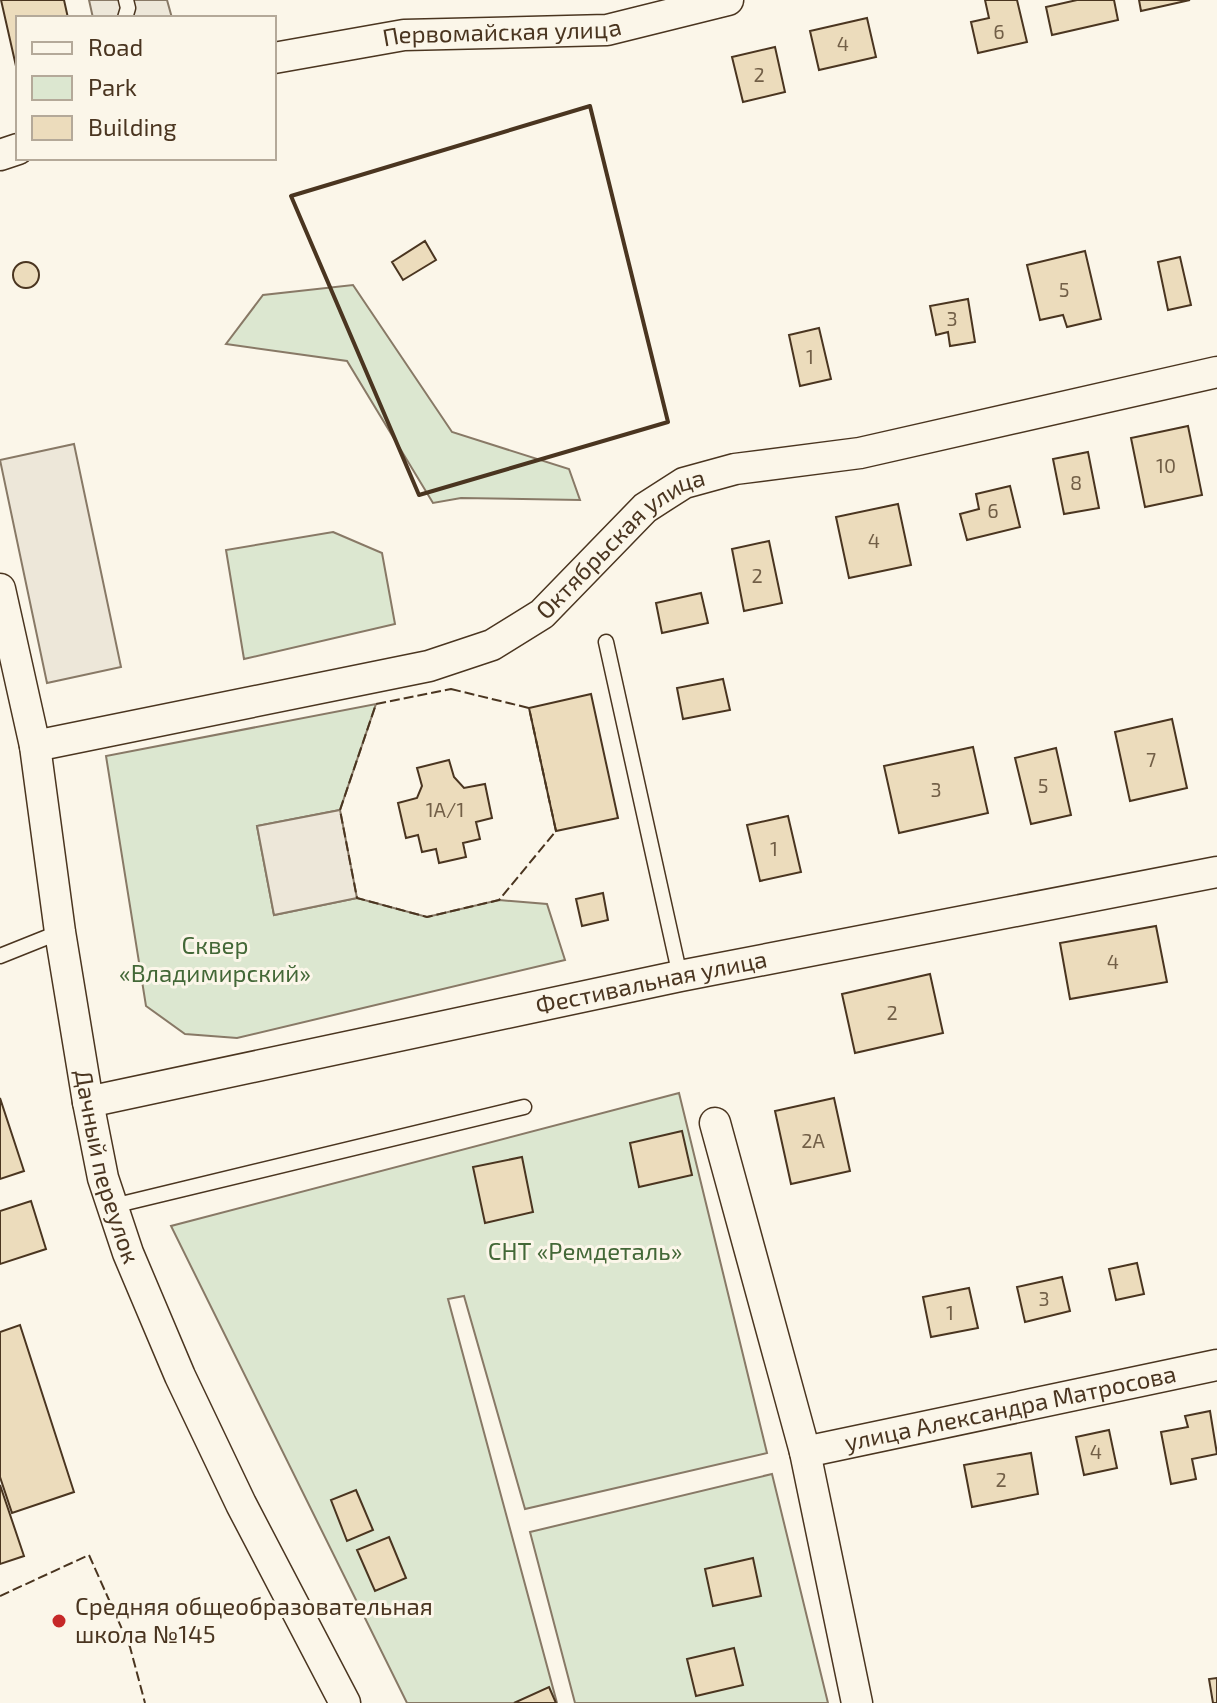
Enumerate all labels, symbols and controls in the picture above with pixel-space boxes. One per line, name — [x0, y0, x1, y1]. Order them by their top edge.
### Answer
street label: Первомайская улица — [380, 11, 624, 52]
legend — [16, 16, 276, 160]
house number: 6 — [993, 19, 1005, 43]
house number: 4 — [837, 31, 849, 55]
text: Road — [88, 32, 143, 61]
house number: 2 — [753, 62, 765, 86]
text: Park — [88, 72, 137, 101]
text: Building — [88, 112, 177, 141]
house number: 5 — [1059, 277, 1069, 301]
house number: 3 — [946, 306, 958, 330]
house number: 1 — [806, 344, 814, 368]
house number: 10 — [1156, 453, 1176, 477]
street label: Октябрьская улица — [529, 462, 708, 624]
house number: 8 — [1070, 470, 1082, 494]
house number: 6 — [987, 498, 999, 522]
house number: 4 — [868, 528, 880, 552]
house number: 2 — [751, 563, 763, 587]
house number: 7 — [1146, 747, 1156, 771]
house number: 5 — [1038, 773, 1048, 797]
house number: 3 — [930, 777, 942, 801]
house number: 1А/1 — [426, 797, 464, 821]
house number: 1 — [770, 836, 778, 860]
park label: Сквер «Владимирский» — [119, 930, 311, 987]
street label: Фестивальная улица — [533, 943, 769, 1019]
house number: 4 — [1107, 949, 1119, 973]
house number: 2 — [886, 1000, 898, 1024]
street label: Дачный переулок — [70, 1067, 147, 1268]
house number: 2А — [801, 1128, 825, 1152]
park label: СНТ «Ремдеталь» — [488, 1236, 682, 1265]
house number: 3 — [1038, 1286, 1050, 1310]
house number: 1 — [946, 1300, 954, 1324]
street label: улица Александра Матросова — [842, 1358, 1179, 1457]
house number: 4 — [1090, 1439, 1102, 1463]
house number: 2 — [995, 1467, 1007, 1491]
place label: Средняя общеобразовательная школа №145 — [75, 1591, 433, 1648]
marker: Средняя общеобразовательная школа №145 — [50, 1612, 68, 1630]

